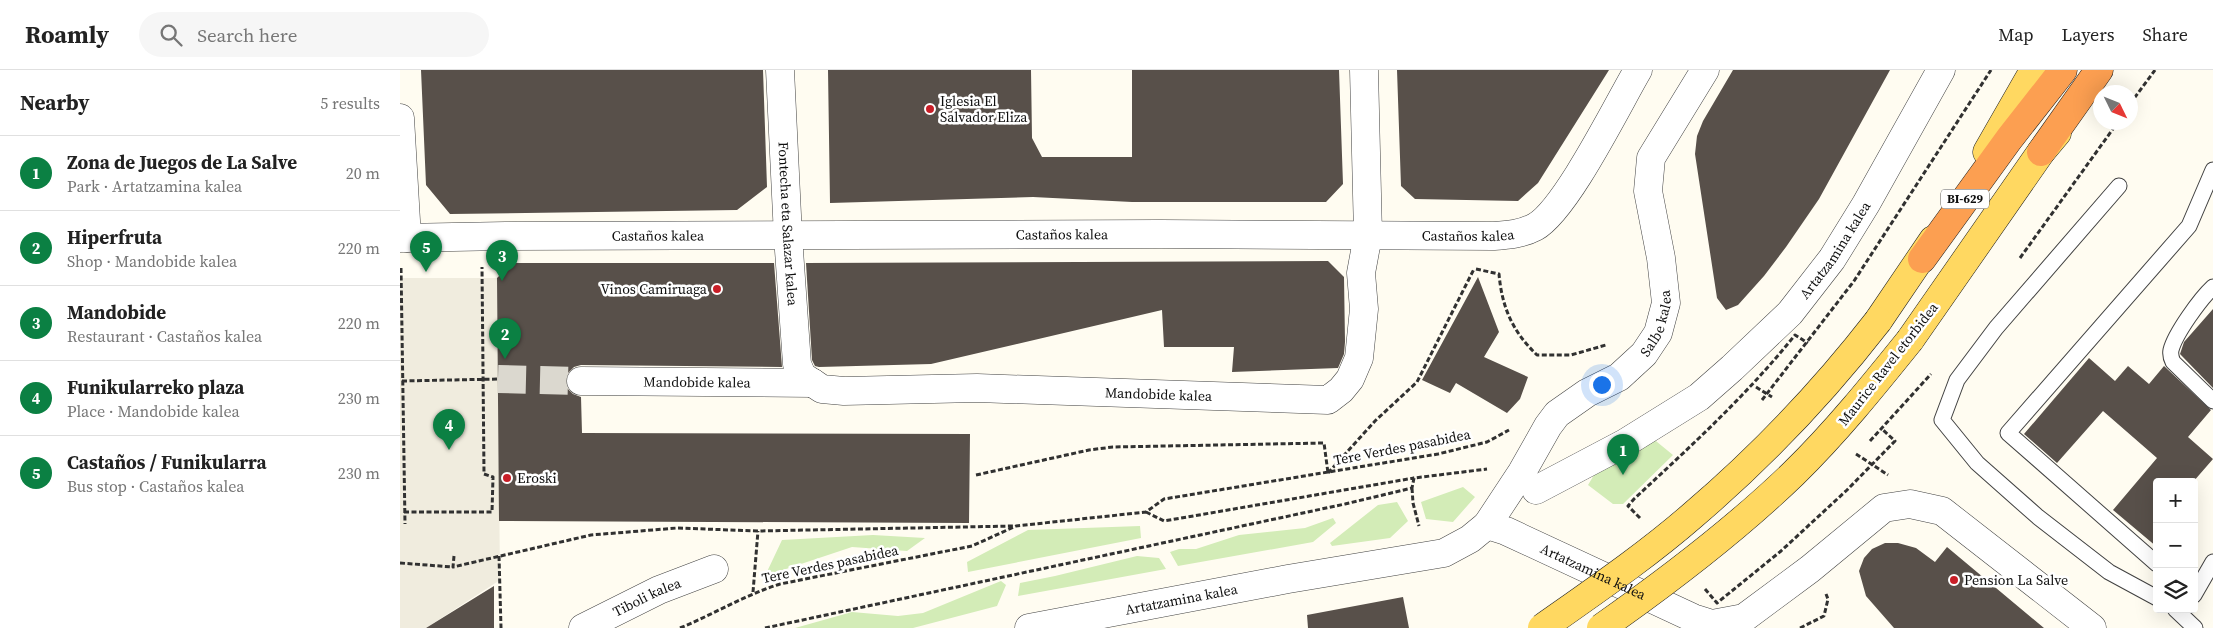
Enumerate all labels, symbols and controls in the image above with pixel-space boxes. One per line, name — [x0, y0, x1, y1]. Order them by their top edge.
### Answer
search box — [139, 12, 489, 57]
text: Roamly — [25, 18, 109, 51]
icon: search — [157, 21, 185, 49]
text: Search here — [197, 22, 297, 48]
text: Map — [1998, 22, 2033, 47]
text: Layers — [2061, 22, 2114, 47]
text: Share — [2142, 22, 2188, 47]
north arrow — [2093, 85, 2138, 130]
text: Nearby — [20, 88, 90, 117]
place label: Iglesia El Salvador Eliza — [940, 91, 1028, 127]
text: 5 results — [320, 92, 380, 114]
marker: Iglesia El Salvador Eliza — [924, 103, 936, 115]
street label: Fontecha eta Salazar kalea — [773, 141, 803, 307]
text: Zona de Juegos de La Salve — [67, 149, 297, 175]
text: 1 — [32, 162, 40, 184]
text: 20 m — [346, 162, 380, 184]
text: Park · Artatzamina kalea — [67, 175, 242, 197]
road number: BI-629 — [1941, 190, 1989, 208]
street label: Artatzamina kalea — [1795, 197, 1876, 303]
text: Hiperfruta — [67, 224, 162, 250]
street label: Castaños kalea — [1016, 224, 1109, 244]
street label: Castaños kalea — [1422, 224, 1516, 246]
street label: Castaños kalea — [612, 225, 705, 246]
pin: 5 — [410, 231, 442, 272]
text: 2 — [32, 237, 40, 259]
text: 220 m — [338, 237, 380, 259]
pin: 3 — [486, 240, 518, 281]
text: Shop · Mandobide kalea — [67, 250, 237, 272]
place label: Vinos Camiruaga — [600, 279, 708, 299]
marker: Vinos Camiruaga — [711, 283, 723, 295]
street label: Salbe kalea — [1635, 288, 1676, 360]
street label: Maurice Ravel etorbidea — [1833, 297, 1943, 430]
text: Mandobide — [67, 299, 166, 325]
text: 3 — [32, 312, 40, 334]
text: 220 m — [338, 312, 380, 334]
pin: 2 — [489, 318, 521, 359]
text: Restaurant · Castaños kalea — [67, 325, 262, 347]
street label: Mandobide kalea — [643, 372, 752, 392]
your location — [1589, 372, 1615, 398]
text: Funikularreko plaza — [67, 374, 244, 400]
street label: Mandobide kalea — [1105, 382, 1213, 406]
text: 4 — [32, 387, 40, 409]
text: 230 m — [338, 387, 380, 409]
text: Place · Mandobide kalea — [67, 400, 240, 422]
pin: 4 — [433, 409, 465, 450]
street label: Tere Verdes pasabidea — [1332, 424, 1473, 470]
pin: 1 — [1607, 434, 1639, 475]
text: Castaños / Funikularra — [67, 449, 267, 475]
text: 5 — [32, 462, 40, 484]
text: 230 m — [338, 462, 380, 484]
place label: Eroski — [517, 468, 557, 488]
marker: Eroski — [501, 472, 513, 484]
text: Bus stop · Castaños kalea — [67, 475, 245, 497]
map controls — [2153, 478, 2198, 613]
button: + — [2153, 478, 2198, 523]
button: − — [2153, 523, 2198, 568]
street label: Artatzamina kalea — [1537, 538, 1650, 605]
street label: Tere Verdes pasabidea — [760, 540, 901, 588]
button: layers — [2153, 568, 2198, 613]
place label: Pension La Salve — [1964, 570, 2068, 590]
street label: Tiboli kalea — [609, 572, 684, 622]
marker: Pension La Salve — [1948, 574, 1960, 586]
street label: Artatzamina kalea — [1123, 579, 1240, 620]

